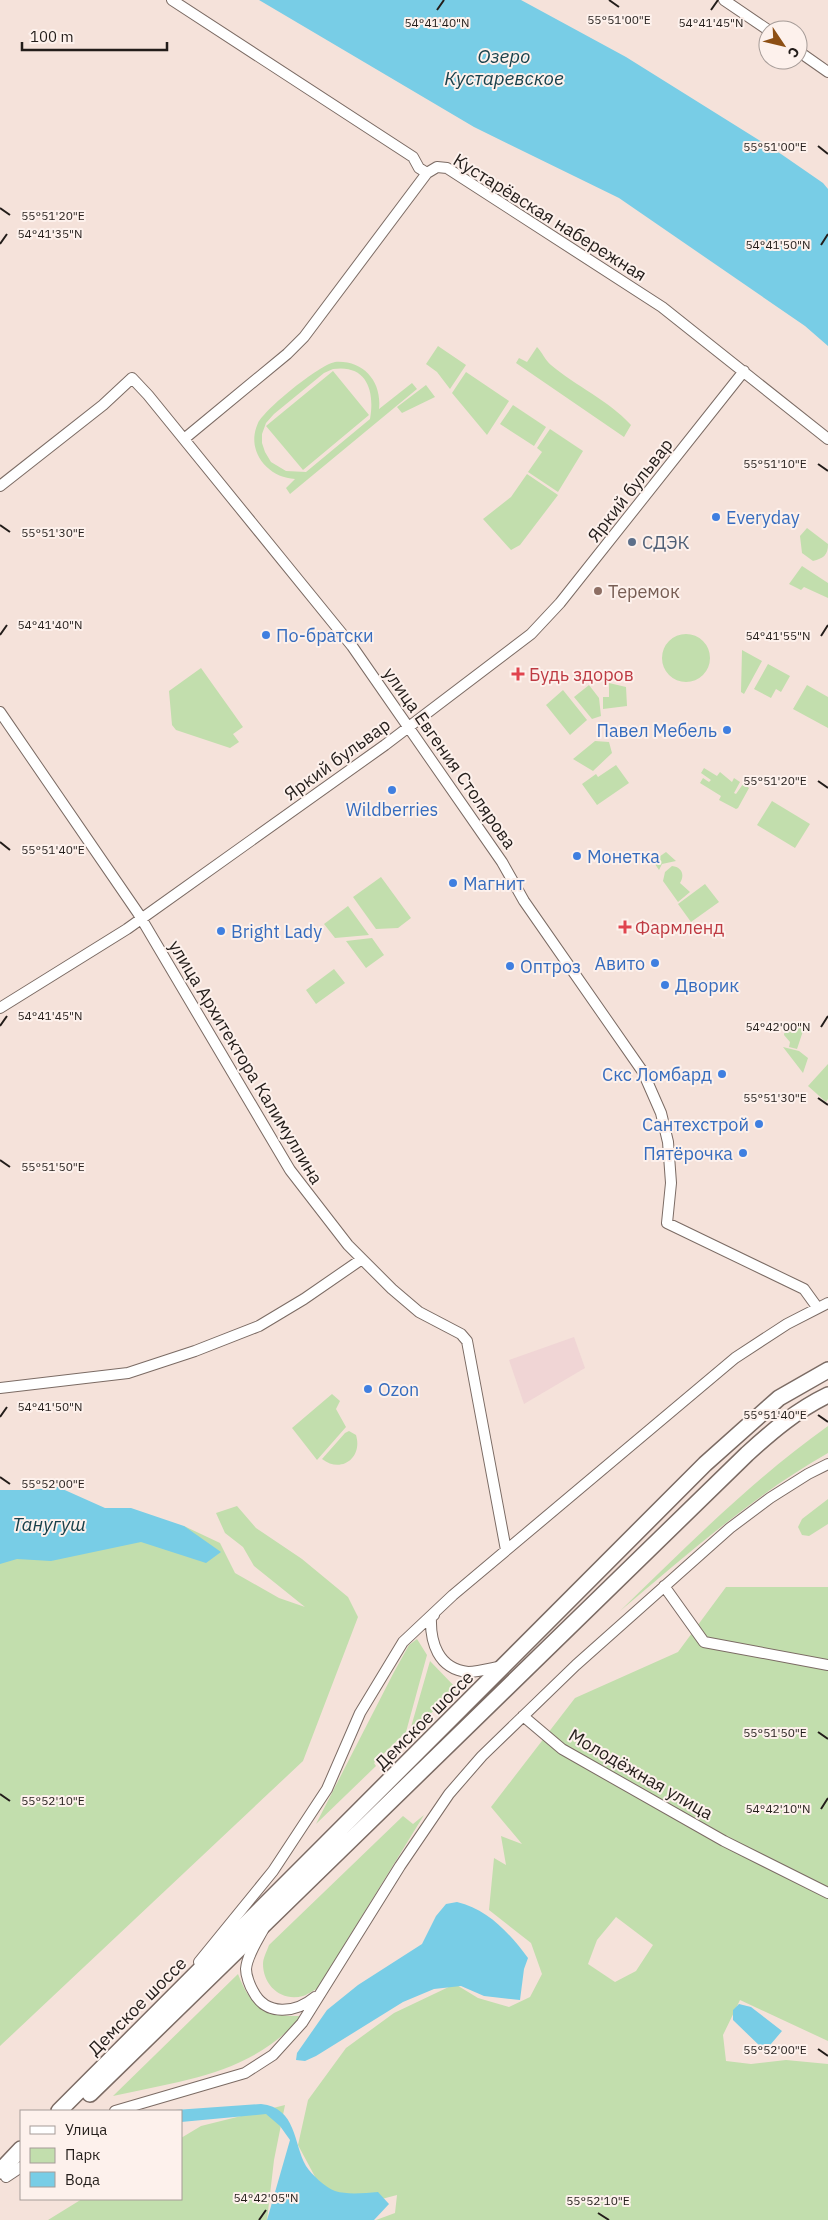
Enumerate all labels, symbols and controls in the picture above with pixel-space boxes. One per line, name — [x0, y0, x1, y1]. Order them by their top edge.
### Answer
text: 55°51'00"E — [587, 12, 651, 27]
text: 54°41'40"N — [404, 15, 470, 30]
text: 54°41'45"N — [678, 15, 744, 30]
scale bar — [22, 20, 168, 52]
north arrow — [758, 20, 808, 70]
text: 100 m — [30, 27, 74, 46]
water label: Озеро Кустаревское — [444, 44, 564, 90]
text: С — [784, 44, 804, 61]
text: 55°51'00"E — [743, 139, 807, 154]
street label: Кустарёвская набережная — [449, 148, 651, 286]
text: 55°51'20"E — [21, 208, 85, 223]
text: 54°41'35"N — [17, 226, 83, 241]
text: 54°41'50"N — [745, 237, 811, 252]
street label: Яркий бульвар — [582, 433, 678, 547]
text: 55°51'10"E — [743, 456, 807, 471]
place label: Everyday — [726, 506, 800, 529]
marker: Everyday — [710, 511, 722, 523]
text: 55°51'30"E — [21, 525, 85, 540]
place label: СДЭК — [642, 531, 690, 554]
marker: СДЭК — [626, 536, 638, 548]
place label: Теремок — [608, 580, 680, 603]
marker: Теремок — [592, 585, 604, 597]
text: 54°41'40"N — [17, 617, 83, 632]
place label: По-братски — [276, 624, 374, 647]
text: 54°41'55"N — [745, 628, 811, 643]
marker: По-братски — [260, 629, 272, 641]
street label: улица Евгения Столярова — [379, 663, 522, 854]
place label: Будь здоров — [529, 663, 634, 686]
marker: Будь здоров — [511, 667, 525, 681]
street label: Яркий бульвар — [279, 713, 395, 805]
place label: Павел Мебель — [596, 719, 717, 742]
marker: Павел Мебель — [721, 724, 733, 736]
text: 55°51'20"E — [743, 773, 807, 788]
marker: Wildberries — [386, 784, 398, 796]
place label: Wildberries — [346, 798, 438, 821]
text: 55°51'40"E — [21, 842, 85, 857]
place label: Монетка — [587, 845, 660, 868]
marker: Монетка — [571, 850, 583, 862]
place label: Магнит — [463, 872, 525, 895]
marker: Магнит — [447, 877, 459, 889]
place label: Фармленд — [635, 916, 724, 939]
place label: Bright Lady — [231, 920, 322, 943]
marker: Фармленд — [619, 921, 631, 933]
marker: Bright Lady — [215, 925, 227, 937]
street label: улица Архитектора Калимуллина — [164, 936, 328, 1189]
place label: Авито — [594, 952, 645, 975]
place label: Оптроз — [520, 955, 581, 978]
marker: Авито — [649, 957, 661, 969]
marker: Оптроз — [504, 960, 516, 972]
place label: Дворик — [675, 974, 739, 997]
marker: Дворик — [659, 979, 671, 991]
text: 54°41'45"N — [17, 1008, 83, 1023]
text: 54°42'00"N — [745, 1019, 811, 1034]
place label: Скс Ломбард — [602, 1063, 712, 1086]
marker: Скс Ломбард — [716, 1068, 728, 1080]
text: 55°51'30"E — [743, 1090, 807, 1105]
place label: Сантехстрой — [642, 1113, 749, 1136]
marker: Сантехстрой — [753, 1118, 765, 1130]
place label: Пятёрочка — [643, 1142, 733, 1165]
marker: Пятёрочка — [737, 1147, 749, 1159]
text: 55°51'50"E — [21, 1159, 85, 1174]
place label: Ozon — [378, 1378, 419, 1401]
marker: Ozon — [362, 1383, 374, 1395]
text: 54°41'50"N — [17, 1399, 83, 1414]
text: 55°51'40"E — [743, 1407, 807, 1422]
text: 55°52'00"E — [21, 1476, 85, 1491]
water label: Танугуш — [12, 1512, 86, 1536]
street label: Демское шоссе — [370, 1666, 478, 1774]
street label: Молодёжная улица — [565, 1723, 718, 1825]
text: 55°51'50"E — [743, 1725, 807, 1740]
text: 55°52'10"E — [21, 1793, 85, 1808]
text: 54°42'10"N — [745, 1801, 811, 1816]
street label: Демское шоссе — [83, 1952, 191, 2060]
text: 55°52'00"E — [743, 2042, 807, 2057]
legend — [20, 2110, 182, 2200]
text: Улица — [65, 2120, 107, 2139]
text: Парк — [65, 2145, 100, 2164]
text: Вода — [65, 2170, 100, 2189]
text: 54°42'05"N — [233, 2190, 299, 2205]
text: 55°52'10"E — [566, 2193, 630, 2208]

